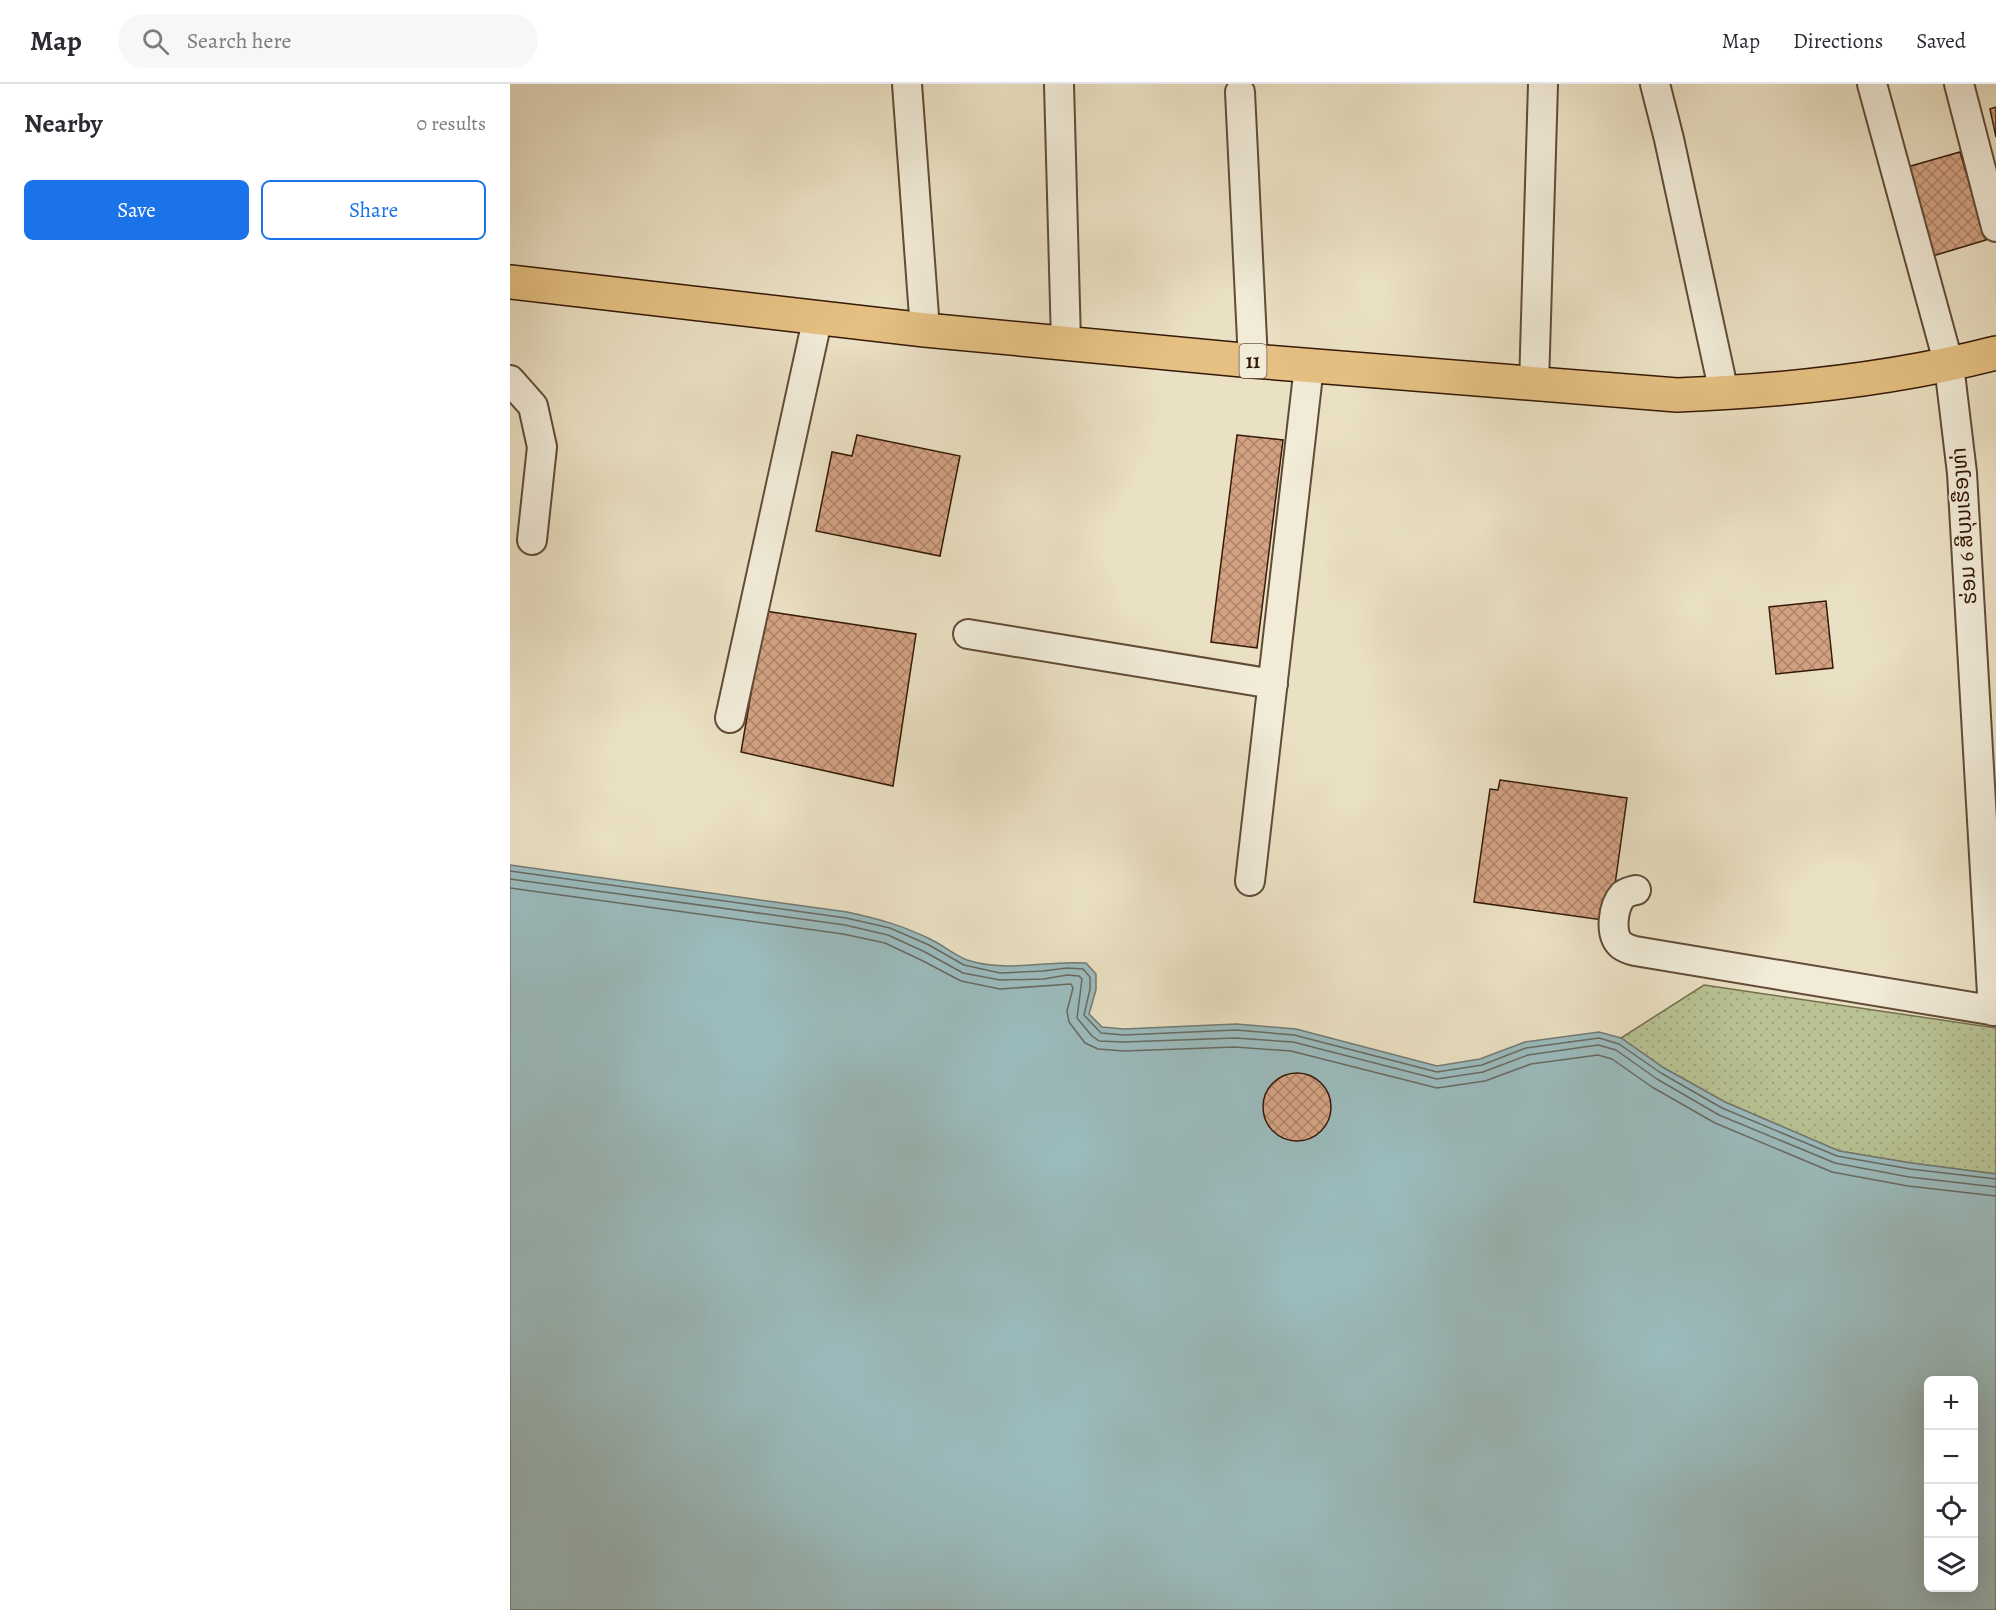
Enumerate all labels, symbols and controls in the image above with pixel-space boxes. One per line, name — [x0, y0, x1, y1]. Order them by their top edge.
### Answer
search box — [118, 14, 538, 68]
text: Map — [30, 22, 82, 60]
icon: search — [139, 25, 172, 58]
text: Search here — [187, 26, 291, 56]
text: Map — [1722, 27, 1760, 55]
text: Directions — [1793, 27, 1883, 55]
text: Saved — [1916, 27, 1966, 55]
text: Nearby — [24, 106, 103, 141]
text: 0 results — [417, 110, 486, 137]
button: Save — [24, 180, 249, 240]
button: Share — [261, 180, 486, 240]
road number: 11 — [1240, 344, 1266, 378]
street label: ຮ່ອມ 6 ສີບຸນເຮືອງທ່າ — [1945, 446, 1983, 606]
map controls — [1924, 1376, 1978, 1592]
button: + — [1924, 1376, 1978, 1430]
button: − — [1924, 1430, 1978, 1484]
button: locate — [1924, 1484, 1978, 1538]
button: layers — [1924, 1538, 1978, 1592]

